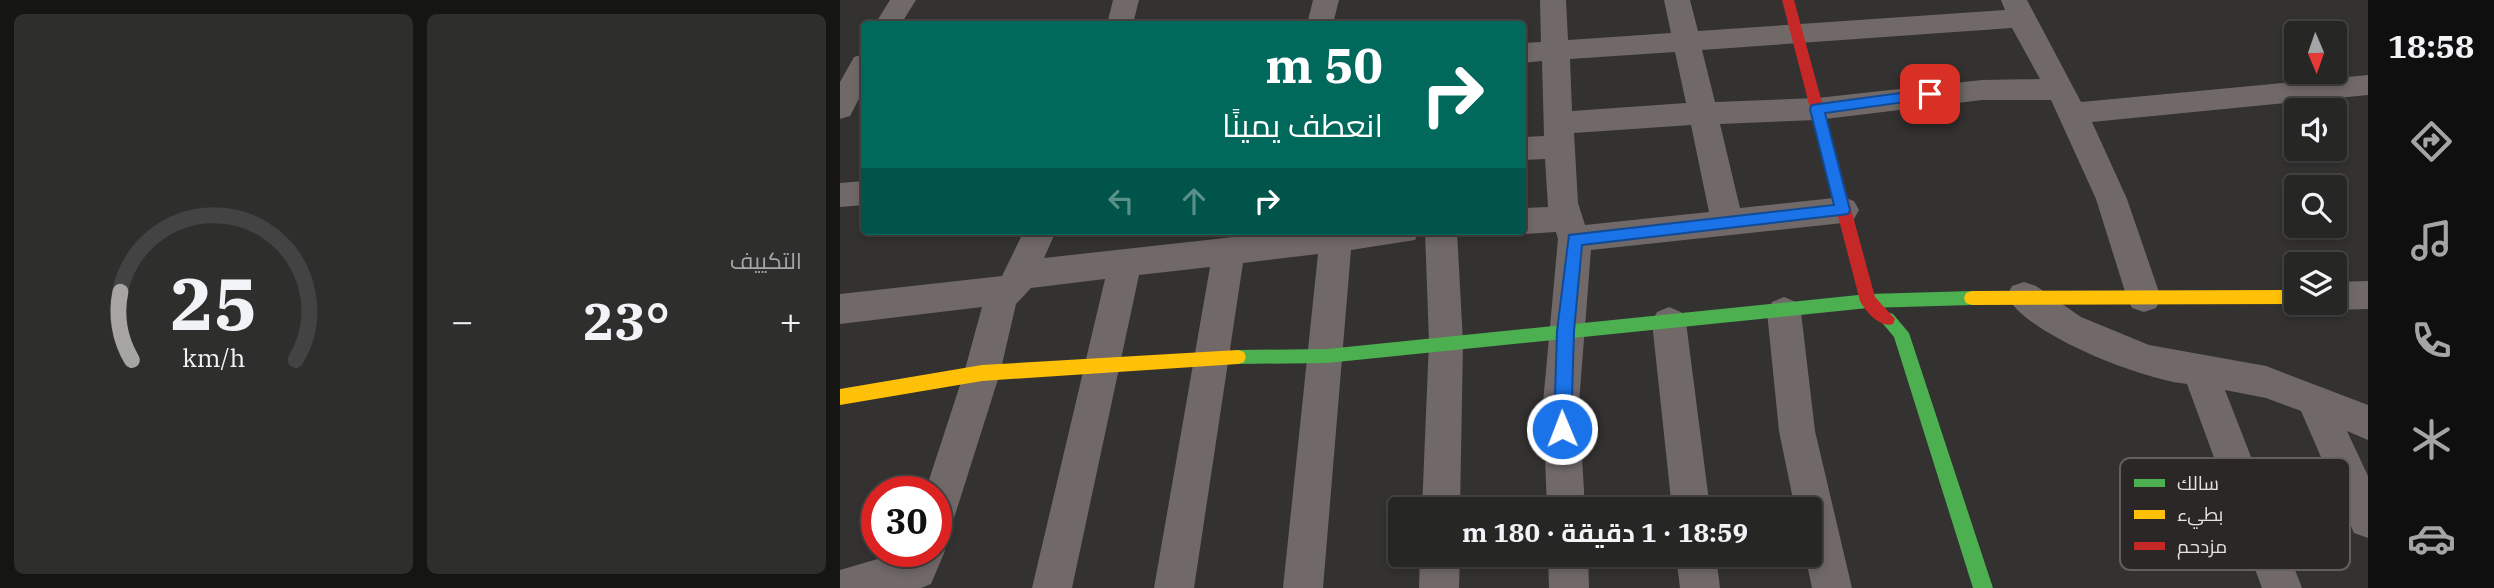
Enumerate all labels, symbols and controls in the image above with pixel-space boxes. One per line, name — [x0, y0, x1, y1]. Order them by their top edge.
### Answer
north arrow — [2284, 21, 2347, 84]
map controls — [2284, 21, 2347, 315]
text: 18:58 — [2388, 25, 2474, 67]
text: 50 m — [1265, 33, 1383, 96]
icon: right — [1407, 49, 1498, 140]
pin — [1900, 64, 1960, 124]
icon: arrive — [1911, 75, 1949, 113]
button: sound — [2284, 98, 2347, 161]
text: انعطف يمينًا — [1222, 104, 1383, 146]
icon: directions — [2407, 117, 2456, 166]
button: search — [2284, 175, 2347, 238]
icon: left — [1102, 182, 1140, 220]
icon: ahead — [1175, 182, 1213, 220]
icon: right — [1248, 182, 1286, 220]
icon: music — [2407, 216, 2456, 265]
text: التكييف — [730, 245, 802, 275]
button: layers — [2284, 252, 2347, 315]
text: 25 — [170, 255, 257, 350]
text: 23° — [583, 287, 670, 354]
text: − — [451, 296, 474, 345]
text: + — [779, 296, 802, 345]
icon: phone — [2407, 316, 2456, 365]
text: km/h — [182, 341, 245, 374]
position arrow — [1525, 392, 1599, 466]
icon: climate — [2407, 415, 2456, 464]
legend — [2120, 458, 2350, 570]
text: سالك — [2177, 471, 2219, 495]
speed limit sign: 30 — [861, 476, 952, 567]
text: بطيء — [2177, 502, 2223, 529]
icon: car — [2407, 514, 2456, 563]
text: 18:59 · 1 دقيقة · 180 m — [1462, 515, 1748, 549]
text: مزدحم — [2177, 534, 2227, 560]

